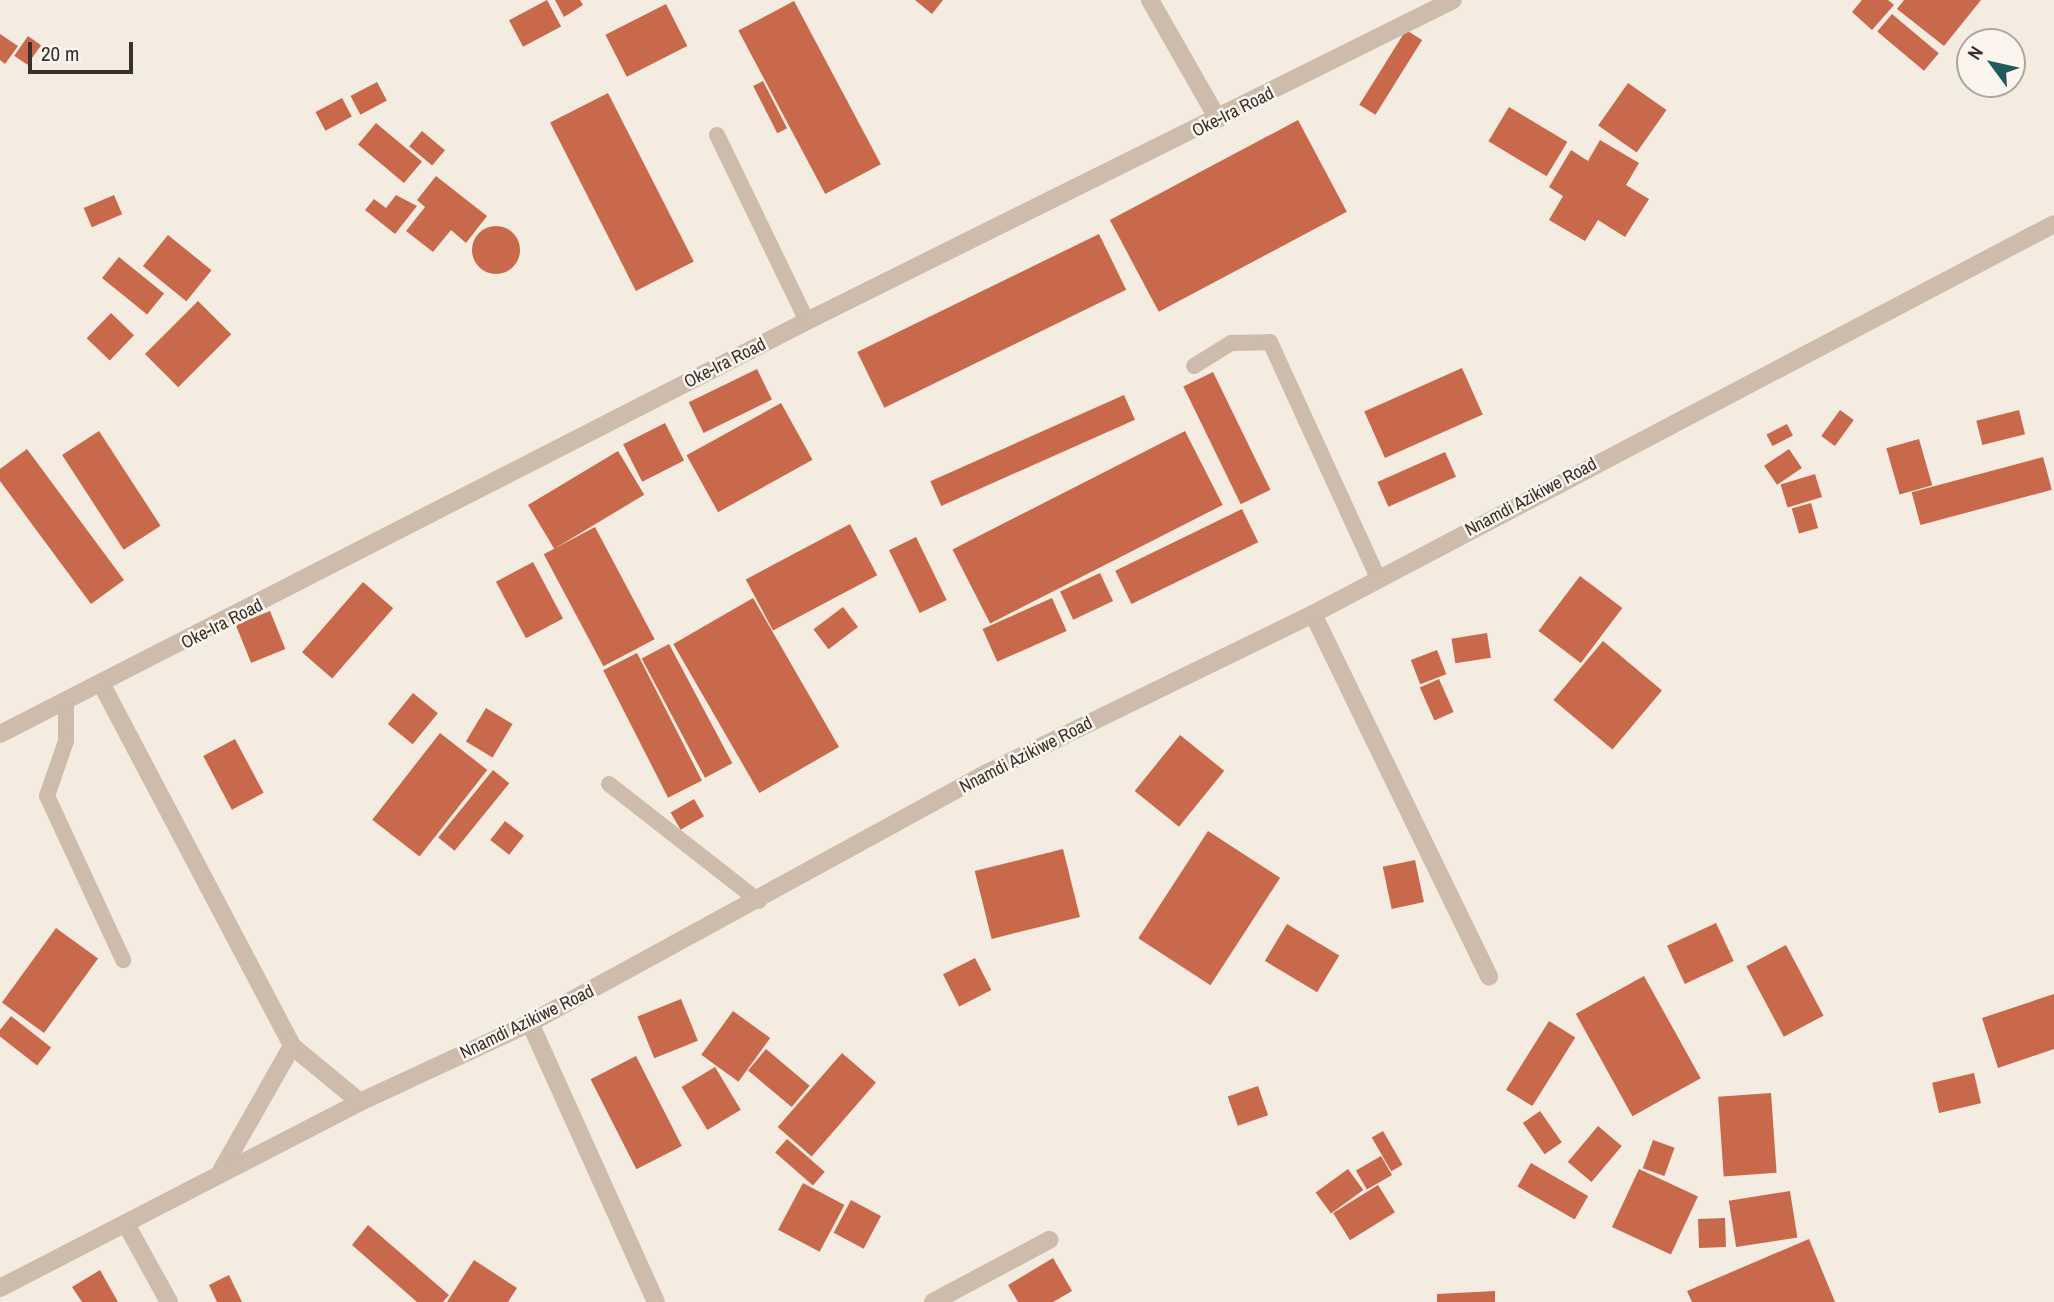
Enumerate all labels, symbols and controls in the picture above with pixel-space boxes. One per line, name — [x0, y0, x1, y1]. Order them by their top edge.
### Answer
scale bar — [32, 28, 136, 72]
north arrow — [1956, 28, 2026, 98]
text: 20 m — [41, 39, 79, 68]
text: N — [1961, 41, 1989, 64]
street label: Oke-Ira Road — [1189, 82, 1277, 142]
street label: Oke-Ira Road — [681, 333, 769, 393]
street label: Nnamdi Azikiwe Road — [1461, 453, 1601, 541]
street label: Oke-Ira Road — [178, 594, 266, 654]
street label: Nnamdi Azikiwe Road — [956, 712, 1096, 798]
street label: Nnamdi Azikiwe Road — [456, 980, 598, 1064]

